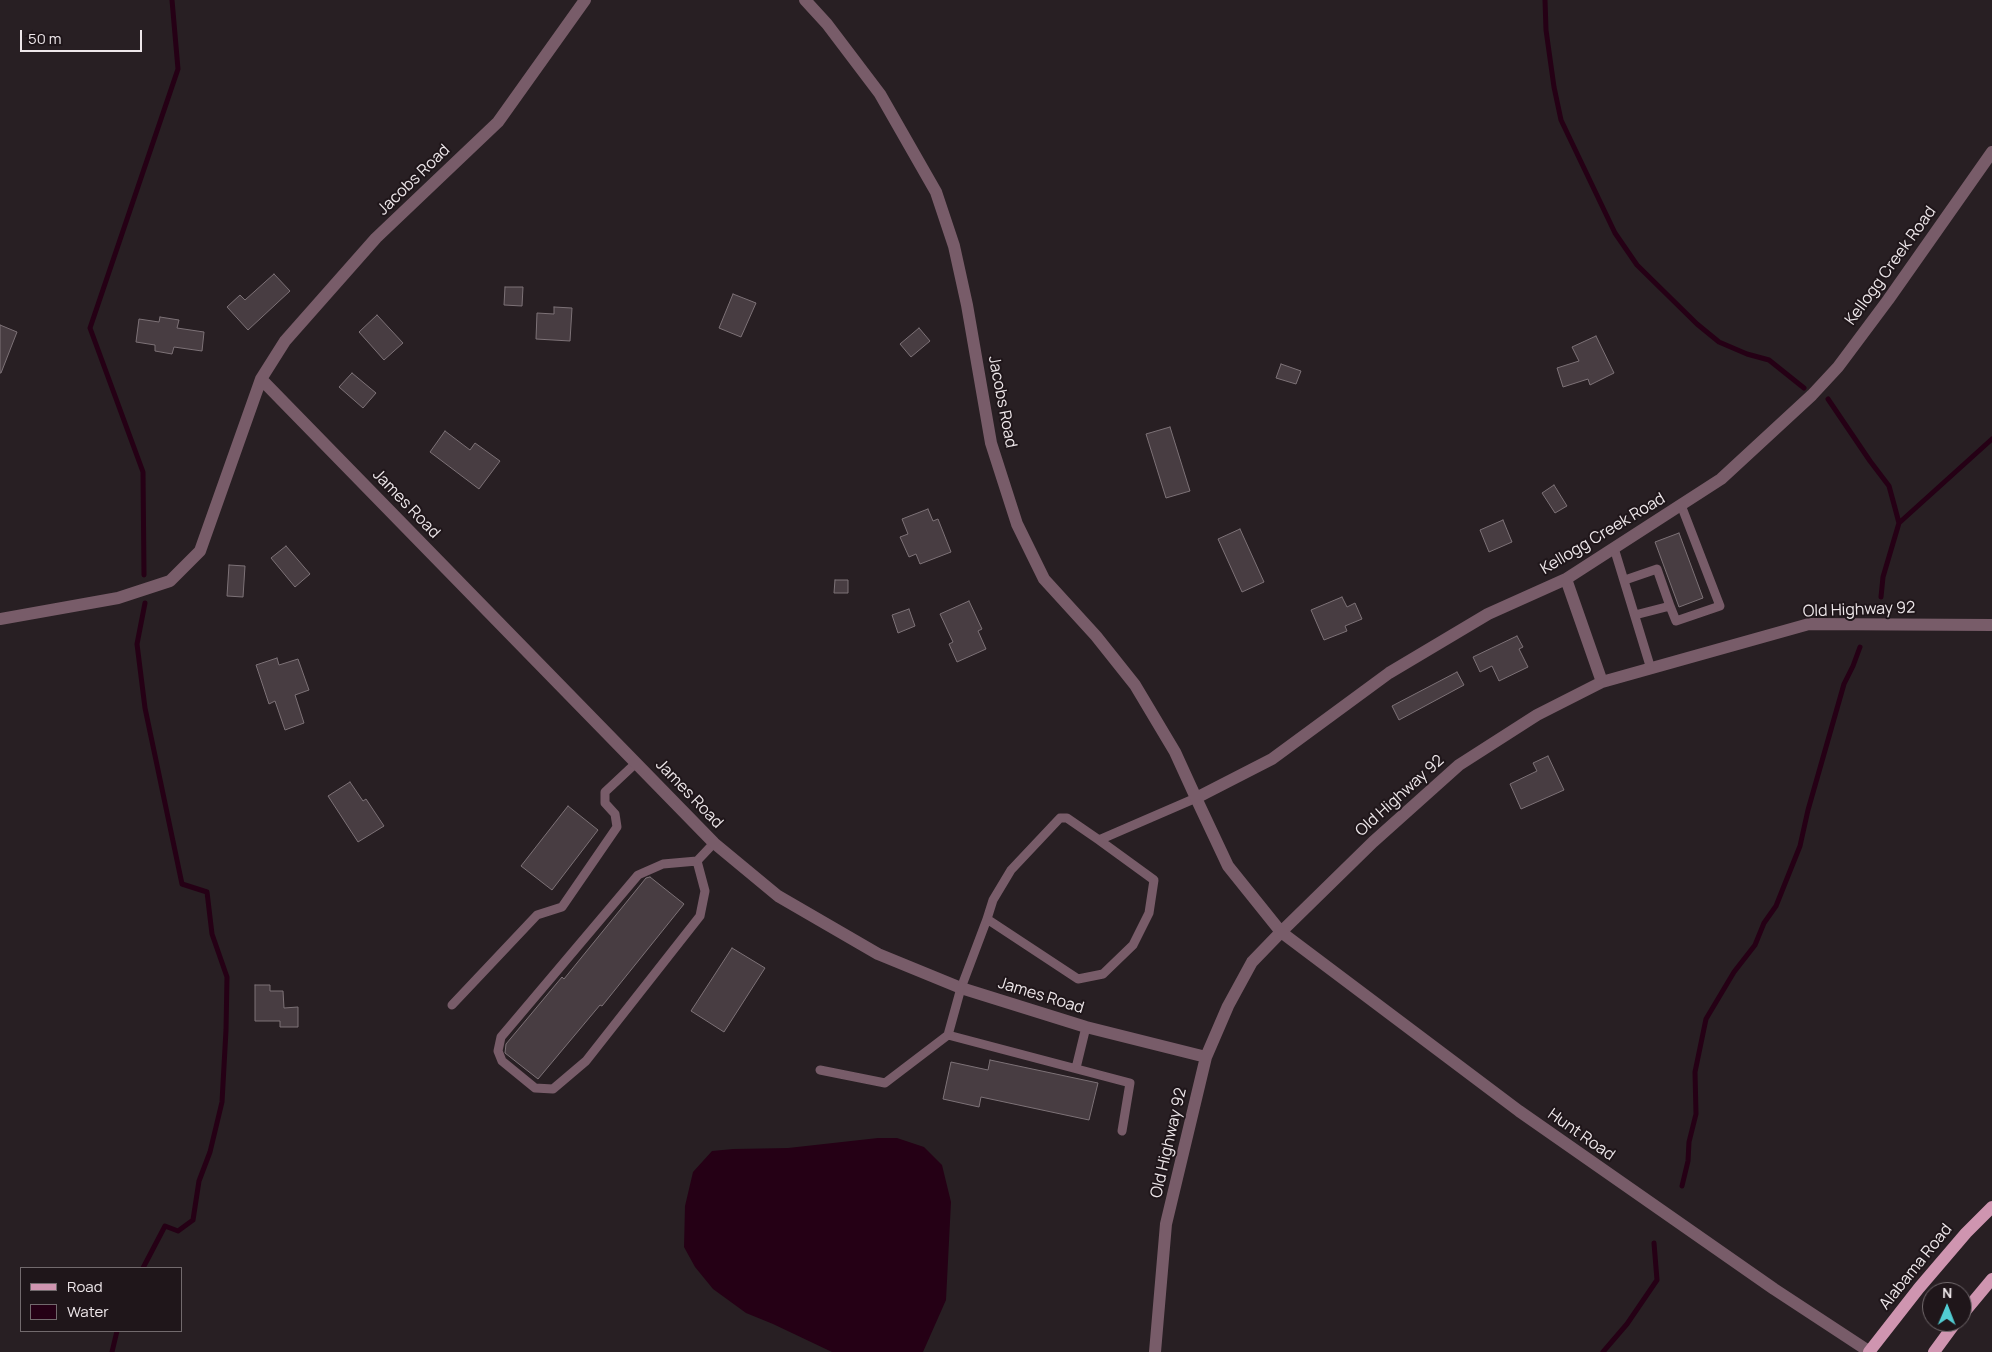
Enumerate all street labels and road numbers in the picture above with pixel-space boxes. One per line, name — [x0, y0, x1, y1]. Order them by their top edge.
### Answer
street label: Jacobs Road — [374, 141, 454, 219]
street label: Kellogg Creek Road — [1841, 203, 1941, 329]
street label: Jacobs Road — [984, 354, 1020, 450]
street label: James Road — [368, 465, 444, 543]
street label: Kellogg Creek Road — [1537, 489, 1669, 579]
street label: Old Highway 92 — [1802, 598, 1916, 622]
street label: Old Highway 92 — [1352, 751, 1448, 841]
street label: James Road — [651, 755, 727, 833]
street label: James Road — [996, 974, 1086, 1018]
street label: Old Highway 92 — [1147, 1086, 1191, 1200]
street label: Hunt Road — [1544, 1105, 1618, 1165]
street label: Alabama Road — [1876, 1220, 1956, 1314]

